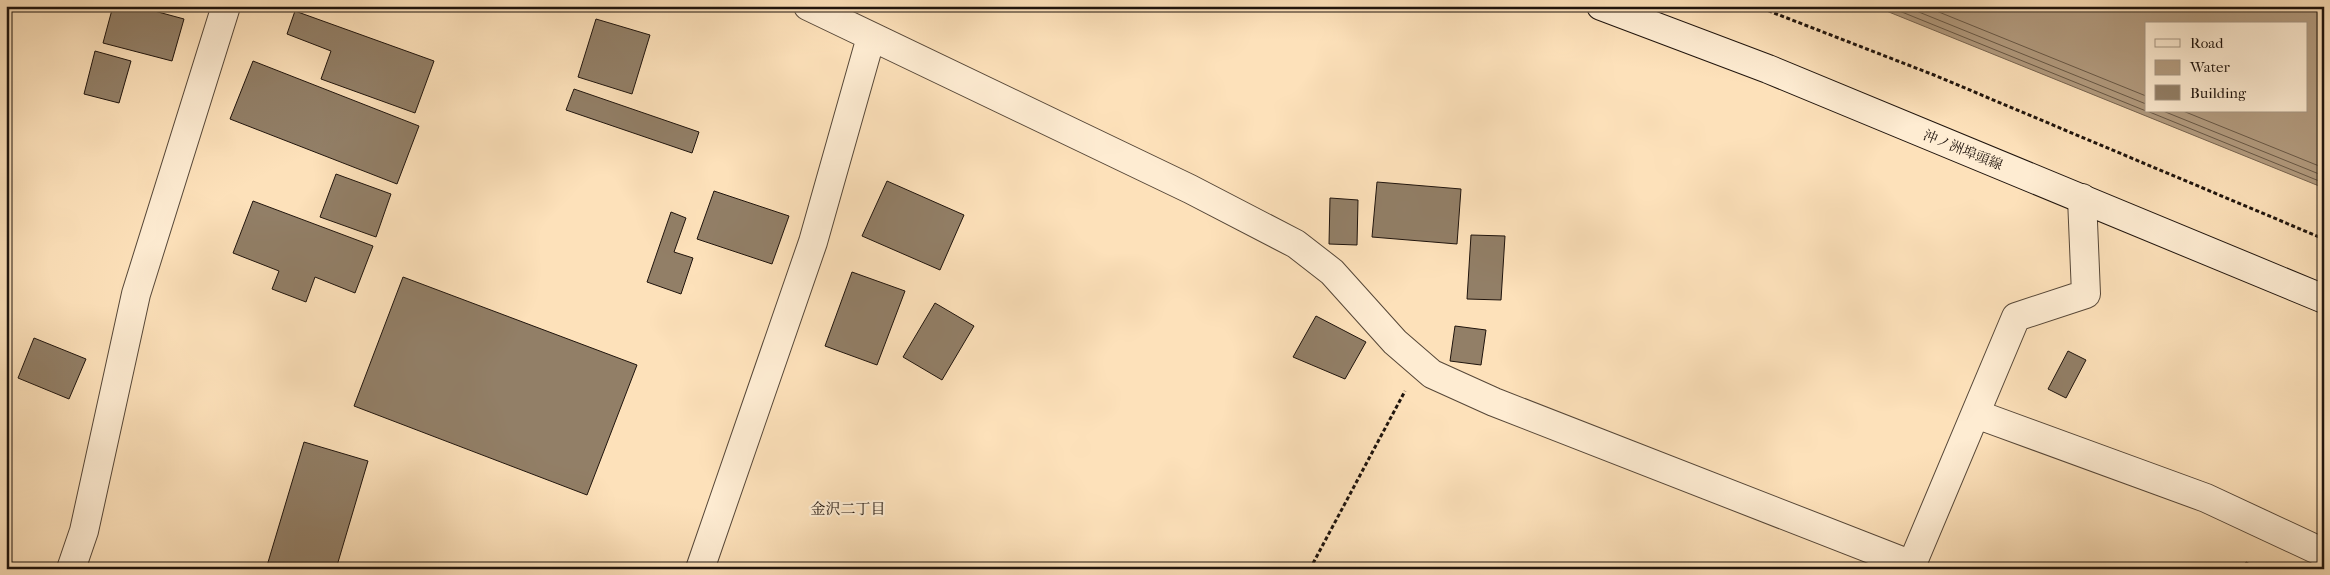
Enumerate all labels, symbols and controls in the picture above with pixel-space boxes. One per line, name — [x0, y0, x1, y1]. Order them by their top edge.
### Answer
legend — [2145, 22, 2308, 112]
text: Road — [2190, 34, 2224, 52]
text: Water — [2189, 58, 2230, 76]
text: Building — [2190, 84, 2247, 102]
street label: 沖ノ洲埠頭線 — [1921, 126, 2005, 174]
district label: 金沢二丁目 — [810, 500, 886, 518]

